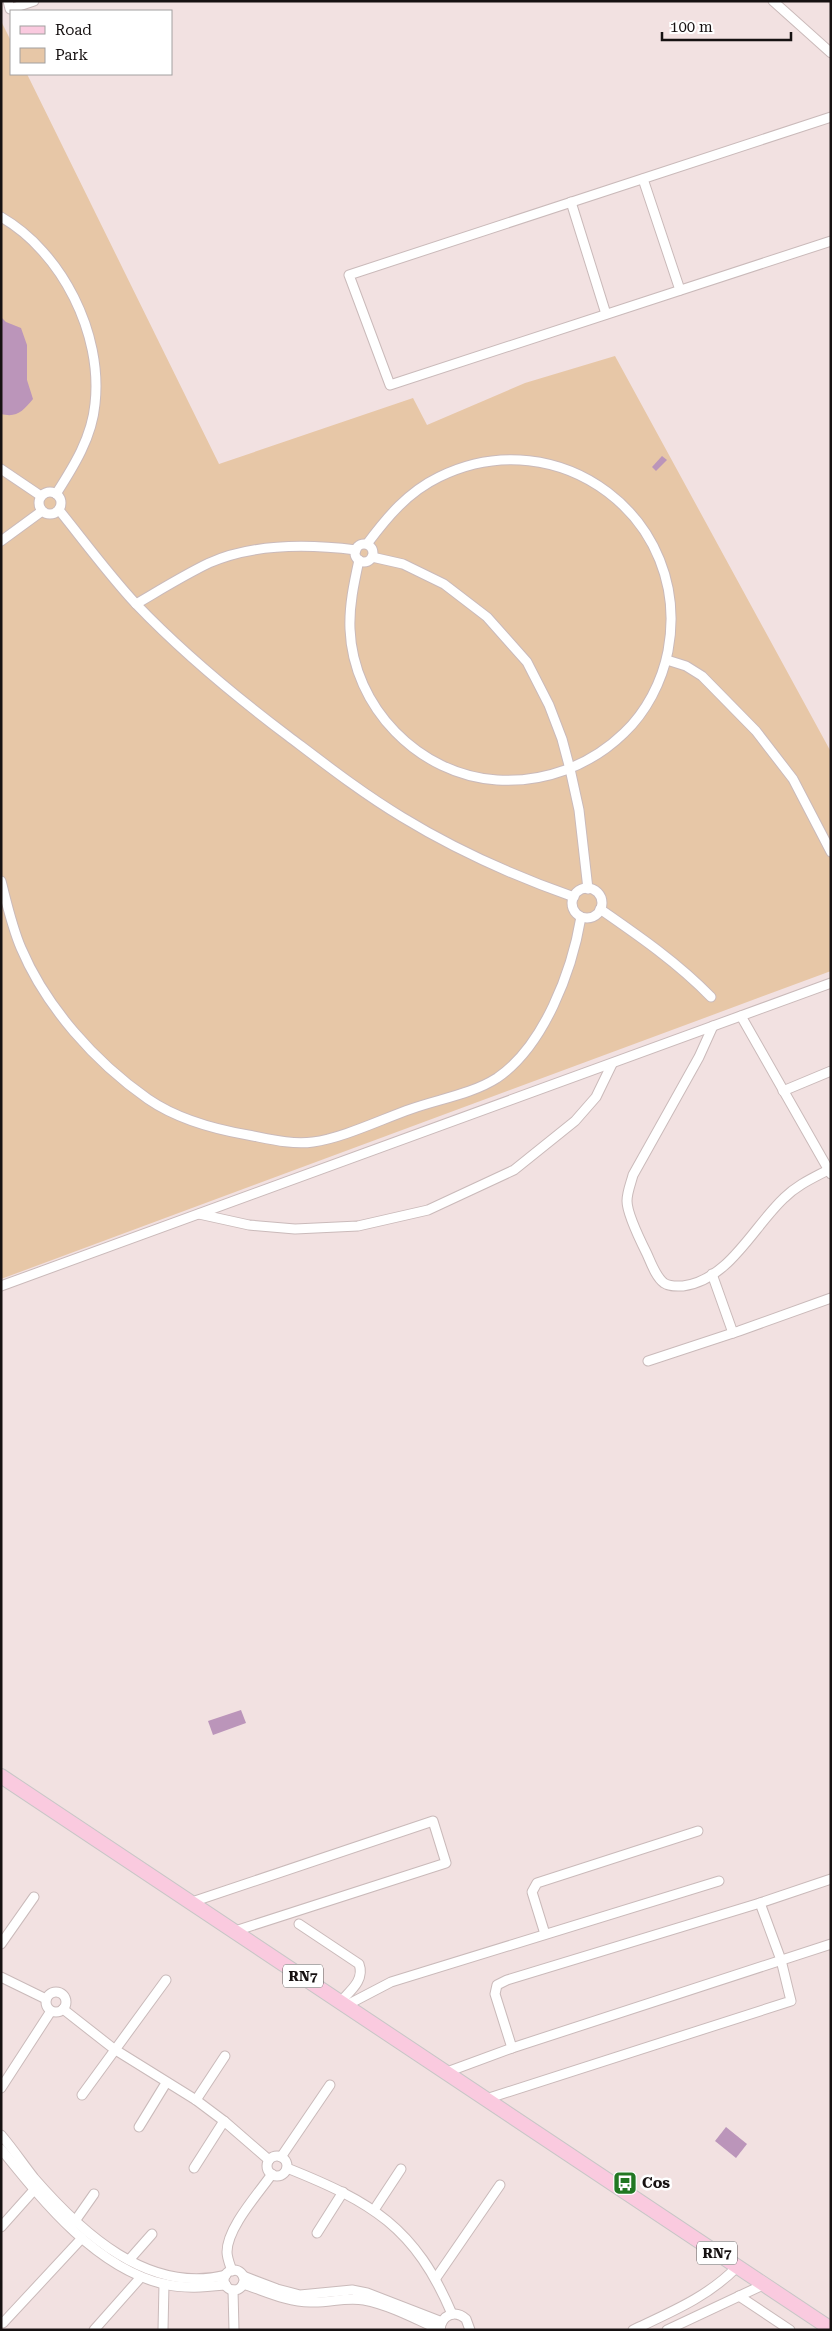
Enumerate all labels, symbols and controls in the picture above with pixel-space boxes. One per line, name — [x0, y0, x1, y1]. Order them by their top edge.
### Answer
legend — [10, 10, 172, 75]
scale bar — [662, 10, 791, 42]
text: 100 m — [670, 18, 713, 36]
text: Road — [55, 21, 92, 39]
text: Park — [55, 46, 89, 64]
road number: RN7 — [283, 1964, 323, 1988]
bus stop icon: Cos — [612, 2170, 638, 2196]
place label: Cos — [642, 2174, 670, 2192]
road number: RN7 — [697, 2242, 737, 2264]

